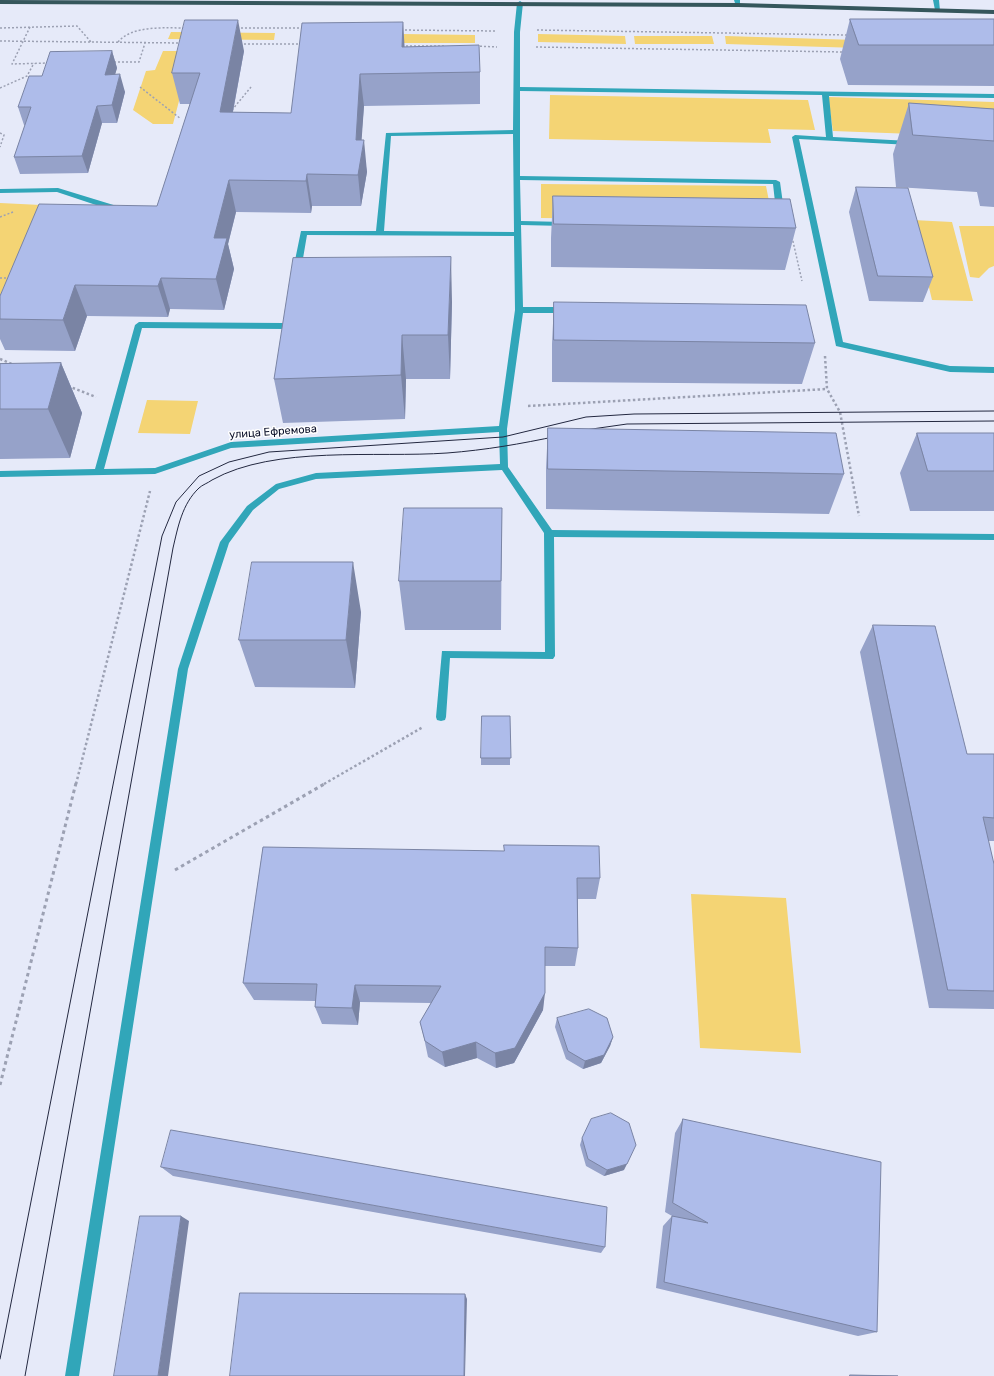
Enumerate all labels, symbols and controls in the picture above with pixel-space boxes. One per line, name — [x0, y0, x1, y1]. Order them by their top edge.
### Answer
street label: улица Ефремова — [229, 422, 317, 442]

